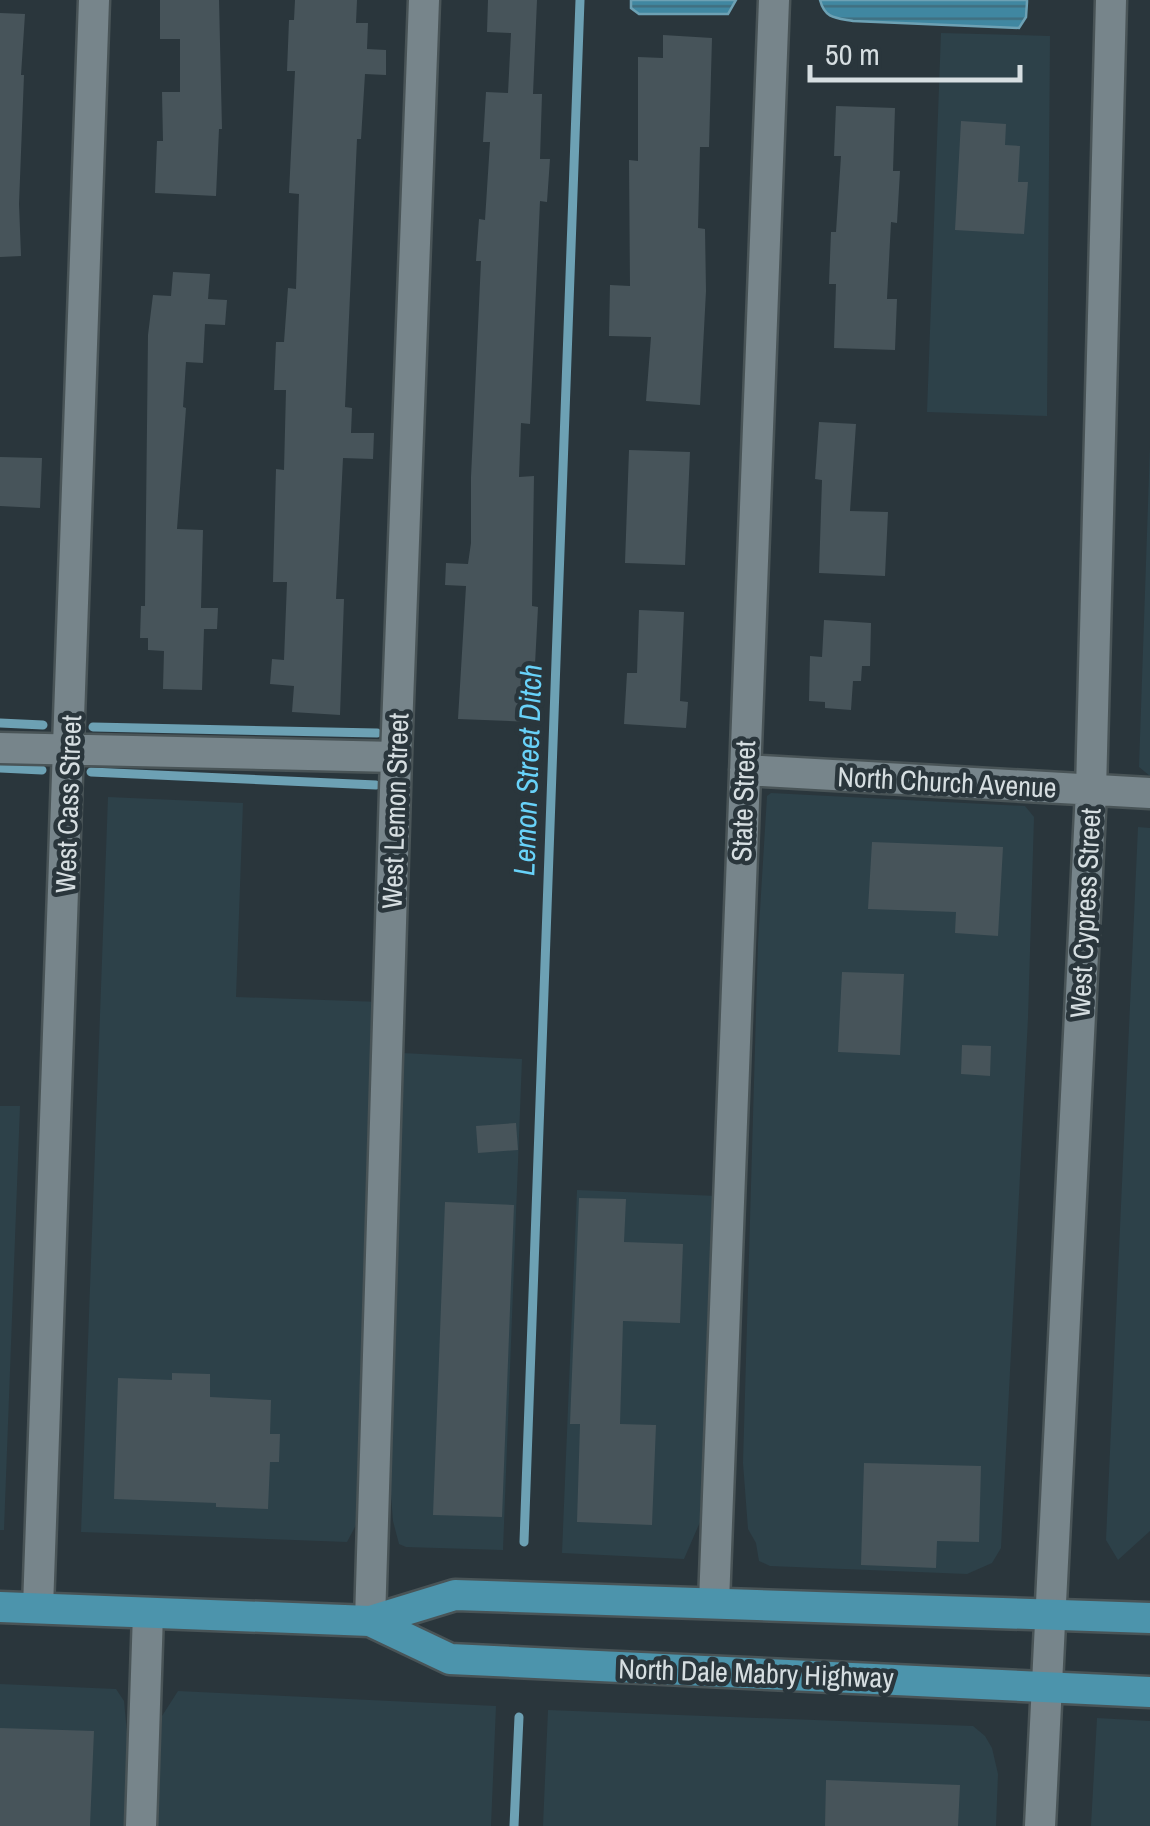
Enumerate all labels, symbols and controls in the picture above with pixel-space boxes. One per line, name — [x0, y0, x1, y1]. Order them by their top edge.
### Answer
scale bar — [810, 20, 1020, 82]
text: 50 m — [825, 34, 880, 74]
water label: Lemon Street Ditch — [503, 663, 551, 877]
street label: West Lemon Street — [373, 712, 417, 910]
street label: West Cass Street — [46, 714, 90, 894]
street label: State Street — [722, 740, 764, 862]
street label: North Church Avenue — [837, 757, 1057, 807]
street label: West Cypress Street — [1061, 807, 1109, 1019]
street label: North Dale Mabry Highway — [618, 1649, 895, 1697]

